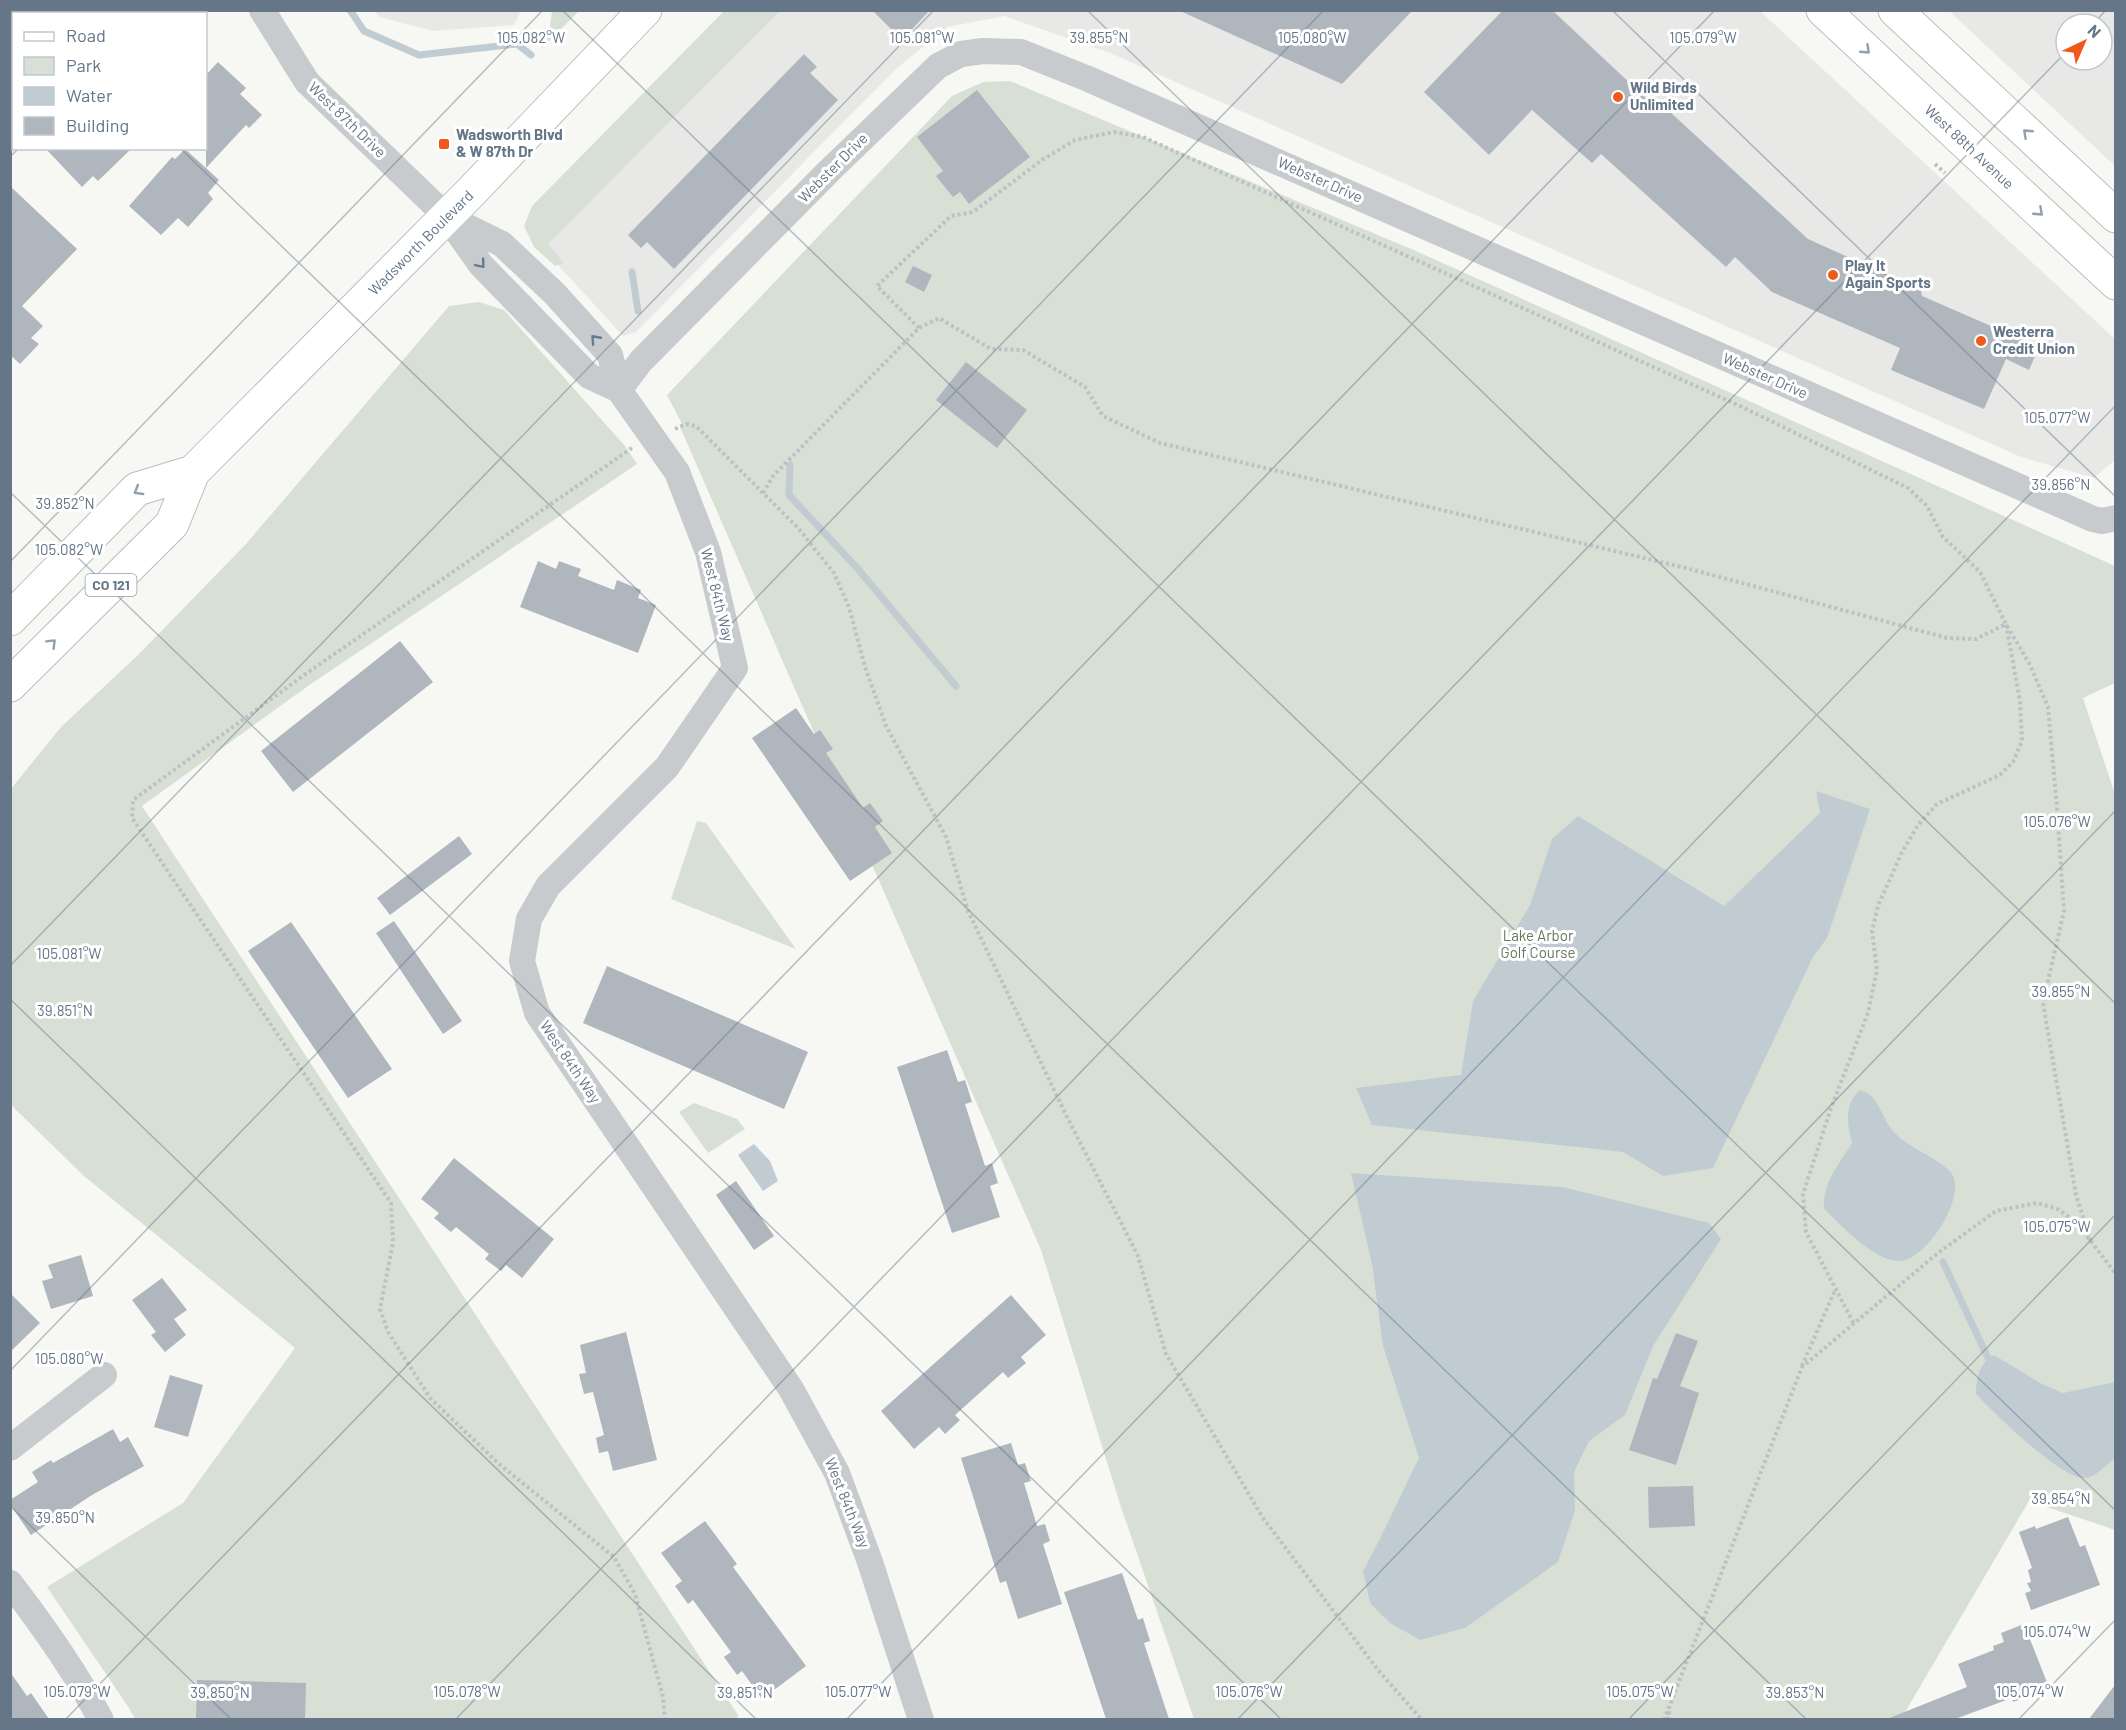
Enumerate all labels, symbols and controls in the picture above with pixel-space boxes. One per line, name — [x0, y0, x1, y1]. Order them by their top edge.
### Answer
legend — [12, 12, 207, 150]
north arrow — [2054, 12, 2114, 72]
text: N — [2084, 20, 2105, 41]
text: Road — [66, 24, 106, 46]
text: 105.082°W — [497, 28, 565, 46]
text: 105.081°W — [889, 28, 955, 46]
text: 39.855°N — [1070, 28, 1128, 46]
text: 105.080°W — [1278, 28, 1346, 46]
text: 105.079°W — [1669, 28, 1737, 46]
one-way arrow — [1859, 43, 1870, 54]
text: Park — [66, 54, 101, 76]
street label: West 87th Drive — [305, 78, 390, 161]
place label: Wild Birds Unlimited — [1630, 78, 1697, 113]
text: Water — [66, 84, 113, 106]
marker: Wild Birds Unlimited — [1611, 90, 1625, 104]
street label: West 88th Avenue — [1921, 100, 2018, 192]
text: Building — [66, 114, 129, 136]
place label: Wadsworth Blvd & W 87th Dr — [456, 125, 563, 160]
street label: Webster Drive — [794, 129, 871, 206]
one-way arrow — [2023, 129, 2033, 140]
marker: Wadsworth Blvd & W 87th Dr — [437, 137, 451, 151]
street label: Webster Drive — [1275, 152, 1366, 206]
street label: Wadsworth Boulevard — [364, 186, 477, 299]
one-way arrow — [2033, 205, 2043, 216]
place label: Play It Again Sports — [1845, 256, 1931, 291]
one-way arrow — [474, 257, 485, 268]
marker: Play It Again Sports — [1826, 268, 1840, 282]
place label: Westerra Credit Union — [1993, 322, 2075, 357]
marker: Westerra Credit Union — [1974, 334, 1988, 348]
one-way arrow — [591, 335, 602, 345]
street label: Webster Drive — [1720, 348, 1811, 402]
text: 105.077°W — [2024, 408, 2090, 426]
text: 39.856°N — [2032, 475, 2090, 493]
one-way arrow — [134, 484, 144, 496]
text: 39.852°N — [35, 494, 95, 512]
text: 105.082°W — [35, 540, 103, 558]
street label: West 84th Way — [698, 546, 738, 643]
road number: CO 121 — [86, 574, 136, 596]
one-way arrow — [44, 640, 55, 651]
text: 105.076°W — [2023, 812, 2091, 830]
park label: Lake Arbor Golf Course — [1500, 926, 1576, 961]
text: 105.081°W — [36, 944, 102, 962]
text: 39.855°N — [2032, 982, 2090, 1000]
text: 39.851°N — [37, 1001, 93, 1019]
street label: West 84th Way — [537, 1017, 605, 1106]
text: 105.075°W — [2023, 1217, 2091, 1235]
text: 105.080°W — [35, 1349, 103, 1367]
street label: West 84th Way — [822, 1455, 874, 1550]
text: 39.854°N — [2031, 1489, 2091, 1507]
text: 39.850°N — [35, 1508, 95, 1526]
text: 105.074°W — [2023, 1622, 2091, 1640]
text: 105.079°W — [43, 1682, 111, 1700]
text: 105.078°W — [433, 1682, 501, 1700]
text: 105.077°W — [825, 1682, 891, 1700]
text: 105.076°W — [1215, 1682, 1283, 1700]
text: 105.075°W — [1606, 1682, 1674, 1700]
text: 105.074°W — [1996, 1682, 2064, 1700]
text: 39.850°N — [190, 1683, 250, 1701]
text: 39.851°N — [717, 1683, 773, 1701]
text: 39.853°N — [1766, 1683, 1824, 1701]

